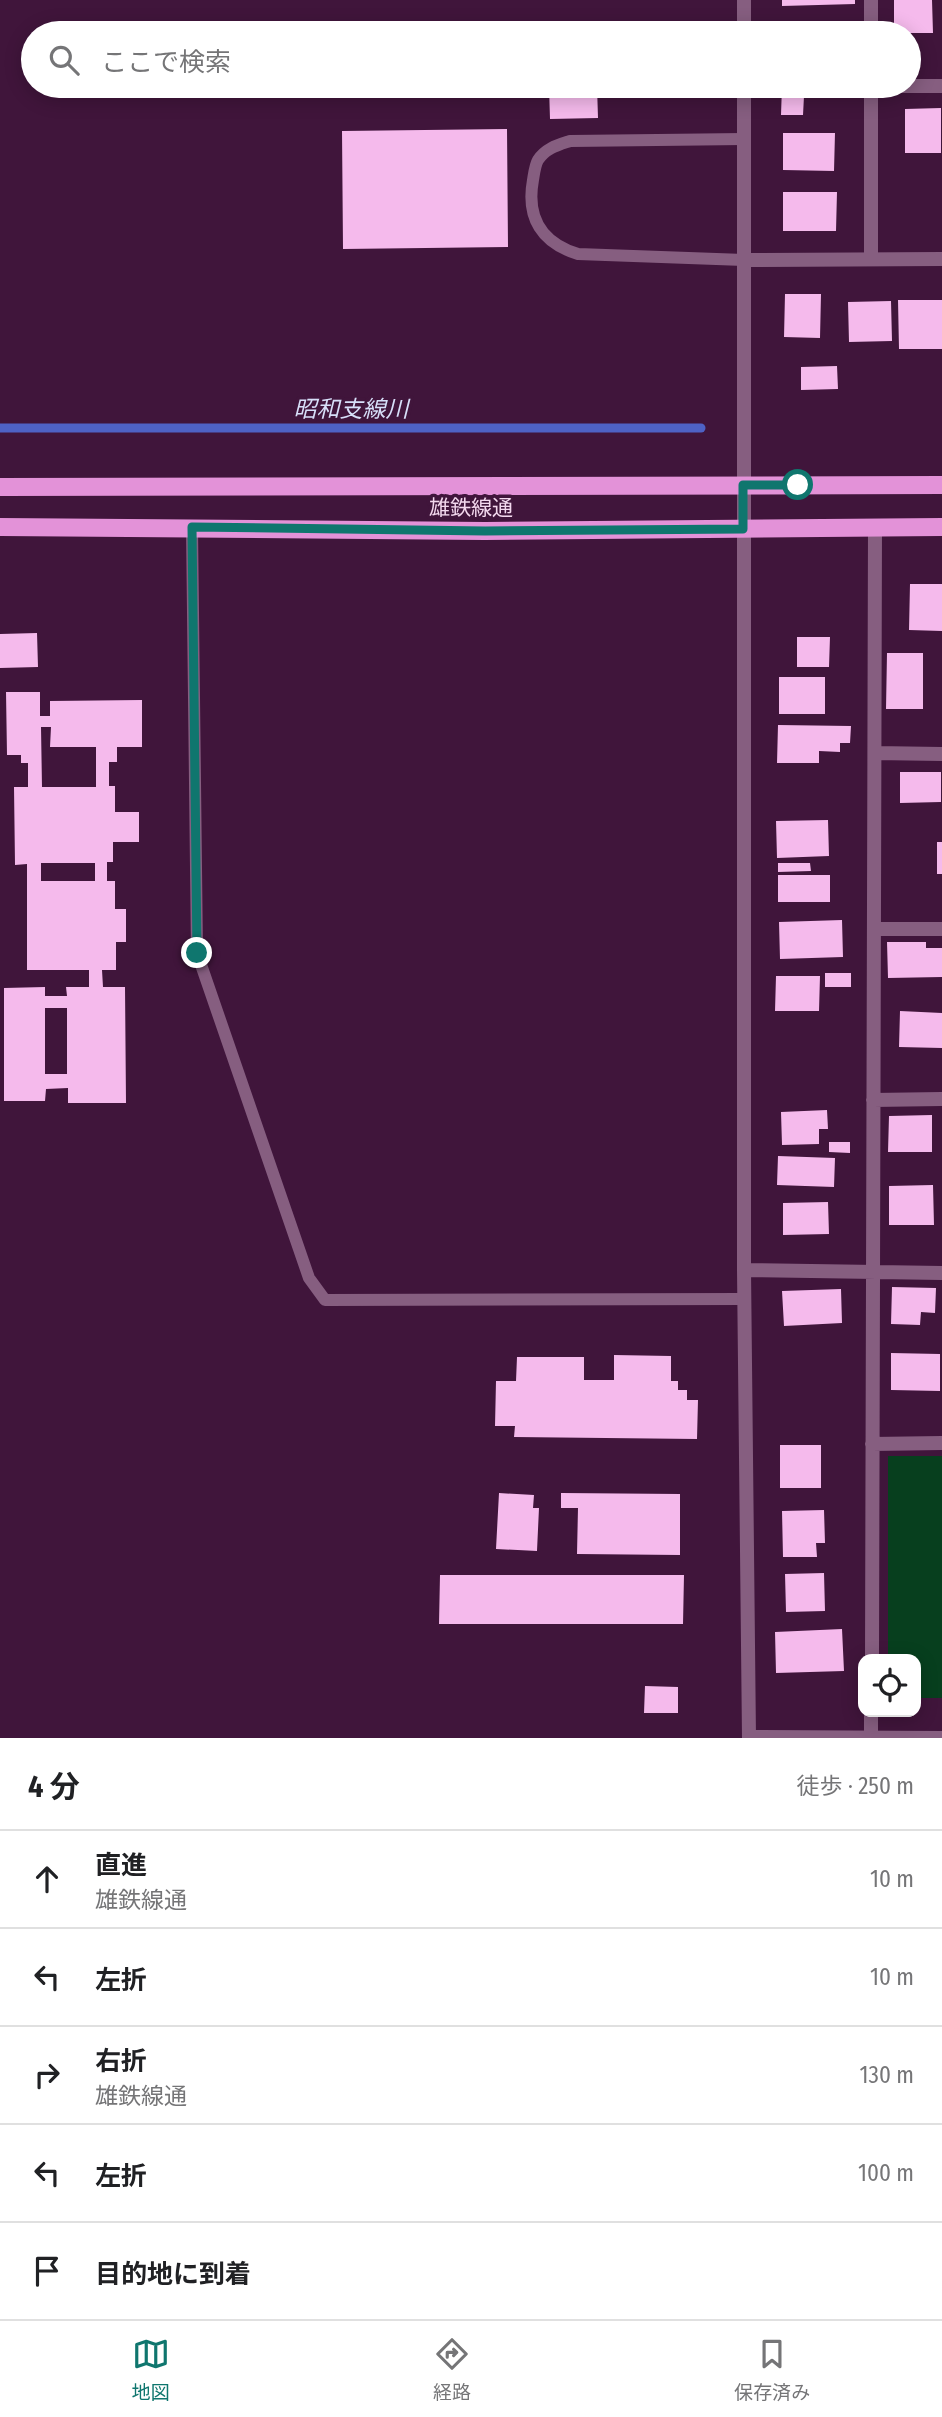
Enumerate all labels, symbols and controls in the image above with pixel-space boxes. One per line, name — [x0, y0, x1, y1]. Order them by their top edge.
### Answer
search box — [21, 21, 921, 98]
icon: search — [45, 41, 83, 79]
text: ここで検索 — [101, 47, 231, 78]
water label: 昭和支線川 — [294, 395, 412, 423]
route start — [782, 469, 813, 500]
street label: 雄鉄線通 — [429, 495, 513, 521]
route end — [181, 937, 212, 968]
map controls — [858, 1654, 921, 1717]
button: locate — [858, 1654, 921, 1717]
text: 4 分 — [28, 1769, 80, 1805]
text: 徒歩 · 250 m — [797, 1772, 914, 1800]
text: 直進 — [95, 1850, 147, 1881]
icon: ahead — [28, 1860, 66, 1898]
text: 10 m — [870, 1865, 914, 1893]
text: 雄鉄線通 — [95, 1886, 187, 1914]
icon: left — [28, 1958, 66, 1996]
text: 10 m — [870, 1963, 914, 1991]
text: 左折 — [95, 1965, 147, 1996]
text: 右折 — [95, 2046, 147, 2077]
icon: right — [28, 2056, 66, 2094]
text: 130 m — [860, 2061, 914, 2089]
text: 雄鉄線通 — [95, 2082, 187, 2110]
icon: left — [28, 2154, 66, 2192]
text: 100 m — [858, 2159, 914, 2187]
text: 左折 — [95, 2161, 147, 2192]
icon: arrive — [28, 2252, 66, 2290]
text: 目的地に到着 — [95, 2259, 251, 2290]
tab: 地図 — [132, 2335, 170, 2404]
tab: 経路 — [433, 2335, 471, 2404]
tab: 保存済み — [734, 2335, 810, 2404]

